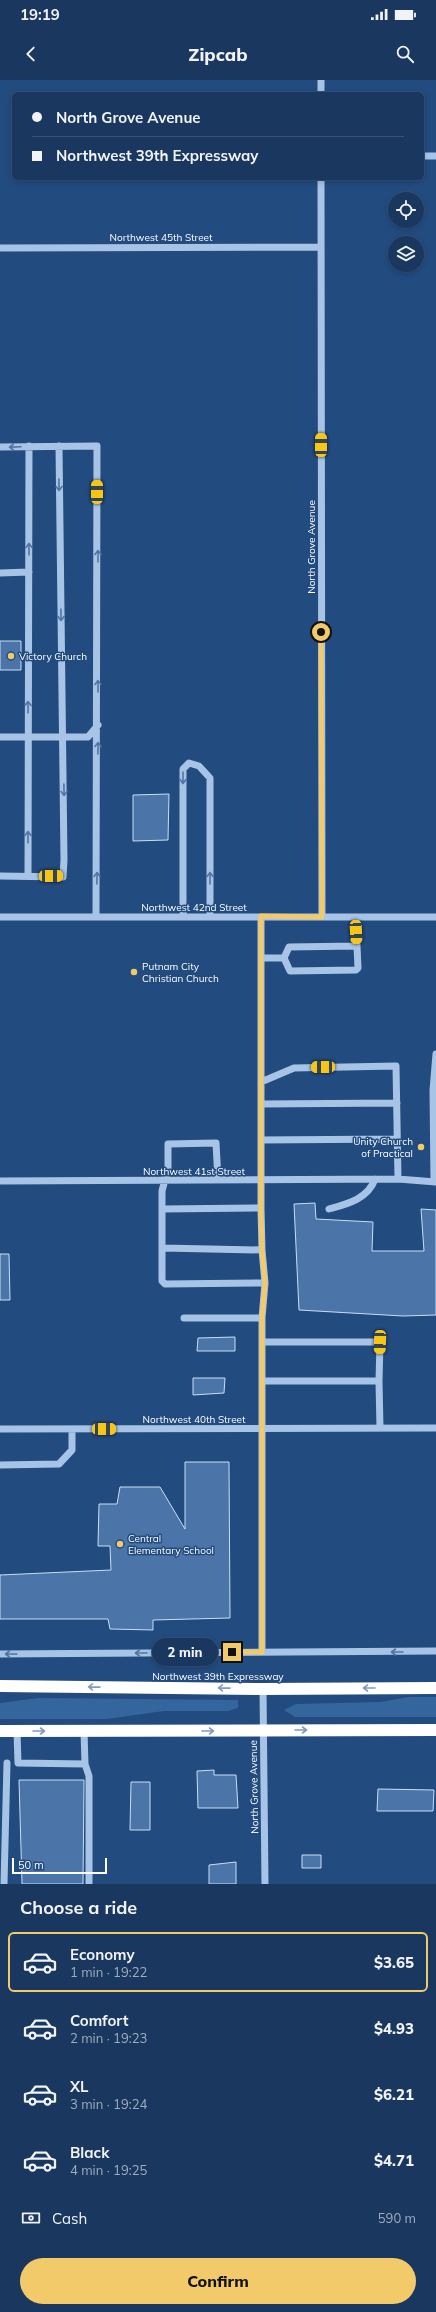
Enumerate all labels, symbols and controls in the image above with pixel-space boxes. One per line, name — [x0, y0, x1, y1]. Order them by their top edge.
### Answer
text: 19:19 — [20, 5, 60, 24]
icon: back — [20, 43, 42, 65]
text: Zipcab — [188, 43, 248, 66]
icon: search — [394, 43, 416, 65]
text: North Grove Avenue — [56, 108, 201, 127]
text: Northwest 39th Expressway — [56, 146, 258, 165]
map controls — [388, 192, 424, 272]
button: locate — [388, 192, 424, 228]
street label: Northwest 45th Street — [109, 231, 213, 244]
button: layers — [388, 236, 424, 272]
car — [315, 433, 327, 457]
one-way arrow — [9, 443, 22, 450]
one-way arrow — [55, 478, 63, 491]
car — [91, 480, 103, 504]
street label: North Grove Avenue — [305, 500, 318, 594]
one-way arrow — [25, 543, 33, 556]
one-way arrow — [94, 550, 102, 563]
one-way arrow — [57, 608, 65, 621]
route start — [312, 623, 330, 641]
place label: Victory Church — [19, 650, 87, 663]
marker: Victory Church — [6, 651, 16, 661]
one-way arrow — [94, 680, 102, 693]
one-way arrow — [24, 701, 32, 714]
one-way arrow — [94, 742, 102, 755]
one-way arrow — [179, 771, 187, 784]
one-way arrow — [60, 783, 67, 796]
one-way arrow — [24, 831, 32, 844]
car — [39, 870, 63, 882]
one-way arrow — [93, 872, 101, 885]
one-way arrow — [206, 872, 214, 885]
street label: Northwest 42nd Street — [141, 901, 247, 914]
car — [349, 920, 363, 944]
place label: Putnam City Christian Church — [142, 960, 219, 985]
marker: Putnam City Christian Church — [129, 967, 139, 977]
car — [311, 1061, 335, 1073]
place label: Unity Church of Practical — [353, 1135, 413, 1160]
marker: Unity Church of Practical — [416, 1142, 426, 1152]
street label: Northwest 41st Street — [143, 1165, 246, 1178]
car — [374, 1330, 386, 1354]
street label: Northwest 40th Street — [142, 1413, 246, 1426]
car — [92, 1423, 116, 1435]
place label: Central Elementary School — [128, 1532, 214, 1557]
marker: Central Elementary School — [115, 1539, 125, 1549]
callout: 2 min — [152, 1638, 218, 1666]
route end — [223, 1643, 241, 1661]
text: 2 min — [168, 1644, 202, 1660]
one-way arrow — [391, 1648, 404, 1656]
one-way arrow — [135, 1649, 148, 1657]
one-way arrow — [5, 1650, 18, 1658]
street label: Northwest 39th Expressway — [152, 1670, 284, 1683]
one-way arrow — [88, 1683, 101, 1691]
one-way arrow — [218, 1684, 231, 1692]
one-way arrow — [363, 1684, 376, 1692]
one-way arrow — [294, 1726, 307, 1734]
one-way arrow — [32, 1727, 45, 1735]
one-way arrow — [201, 1727, 214, 1735]
street label: North Grove Avenue — [247, 1740, 261, 1834]
scale bar — [12, 1856, 107, 1875]
text: 50 m — [18, 1858, 44, 1872]
text: Choose a ride — [20, 1896, 137, 1919]
icon: car — [22, 1944, 58, 1980]
text: Economy — [70, 1945, 135, 1964]
text: $3.65 — [374, 1953, 414, 1972]
text: 1 min · 19:22 — [70, 1964, 147, 1980]
icon: car — [22, 2010, 58, 2046]
text: Comfort — [70, 2011, 128, 2030]
text: $4.93 — [374, 2019, 414, 2038]
text: 2 min · 19:23 — [70, 2030, 147, 2046]
icon: car — [22, 2076, 58, 2112]
text: XL — [70, 2077, 88, 2096]
text: $6.21 — [374, 2085, 414, 2104]
text: 3 min · 19:24 — [70, 2096, 147, 2112]
icon: car — [22, 2142, 58, 2178]
text: Black — [70, 2143, 109, 2162]
text: $4.71 — [374, 2151, 414, 2170]
text: 4 min · 19:25 — [70, 2162, 147, 2178]
icon: cash — [20, 2207, 42, 2229]
text: Cash — [52, 2209, 87, 2228]
text: 590 m — [378, 2210, 416, 2226]
button: Confirm — [20, 2258, 416, 2304]

